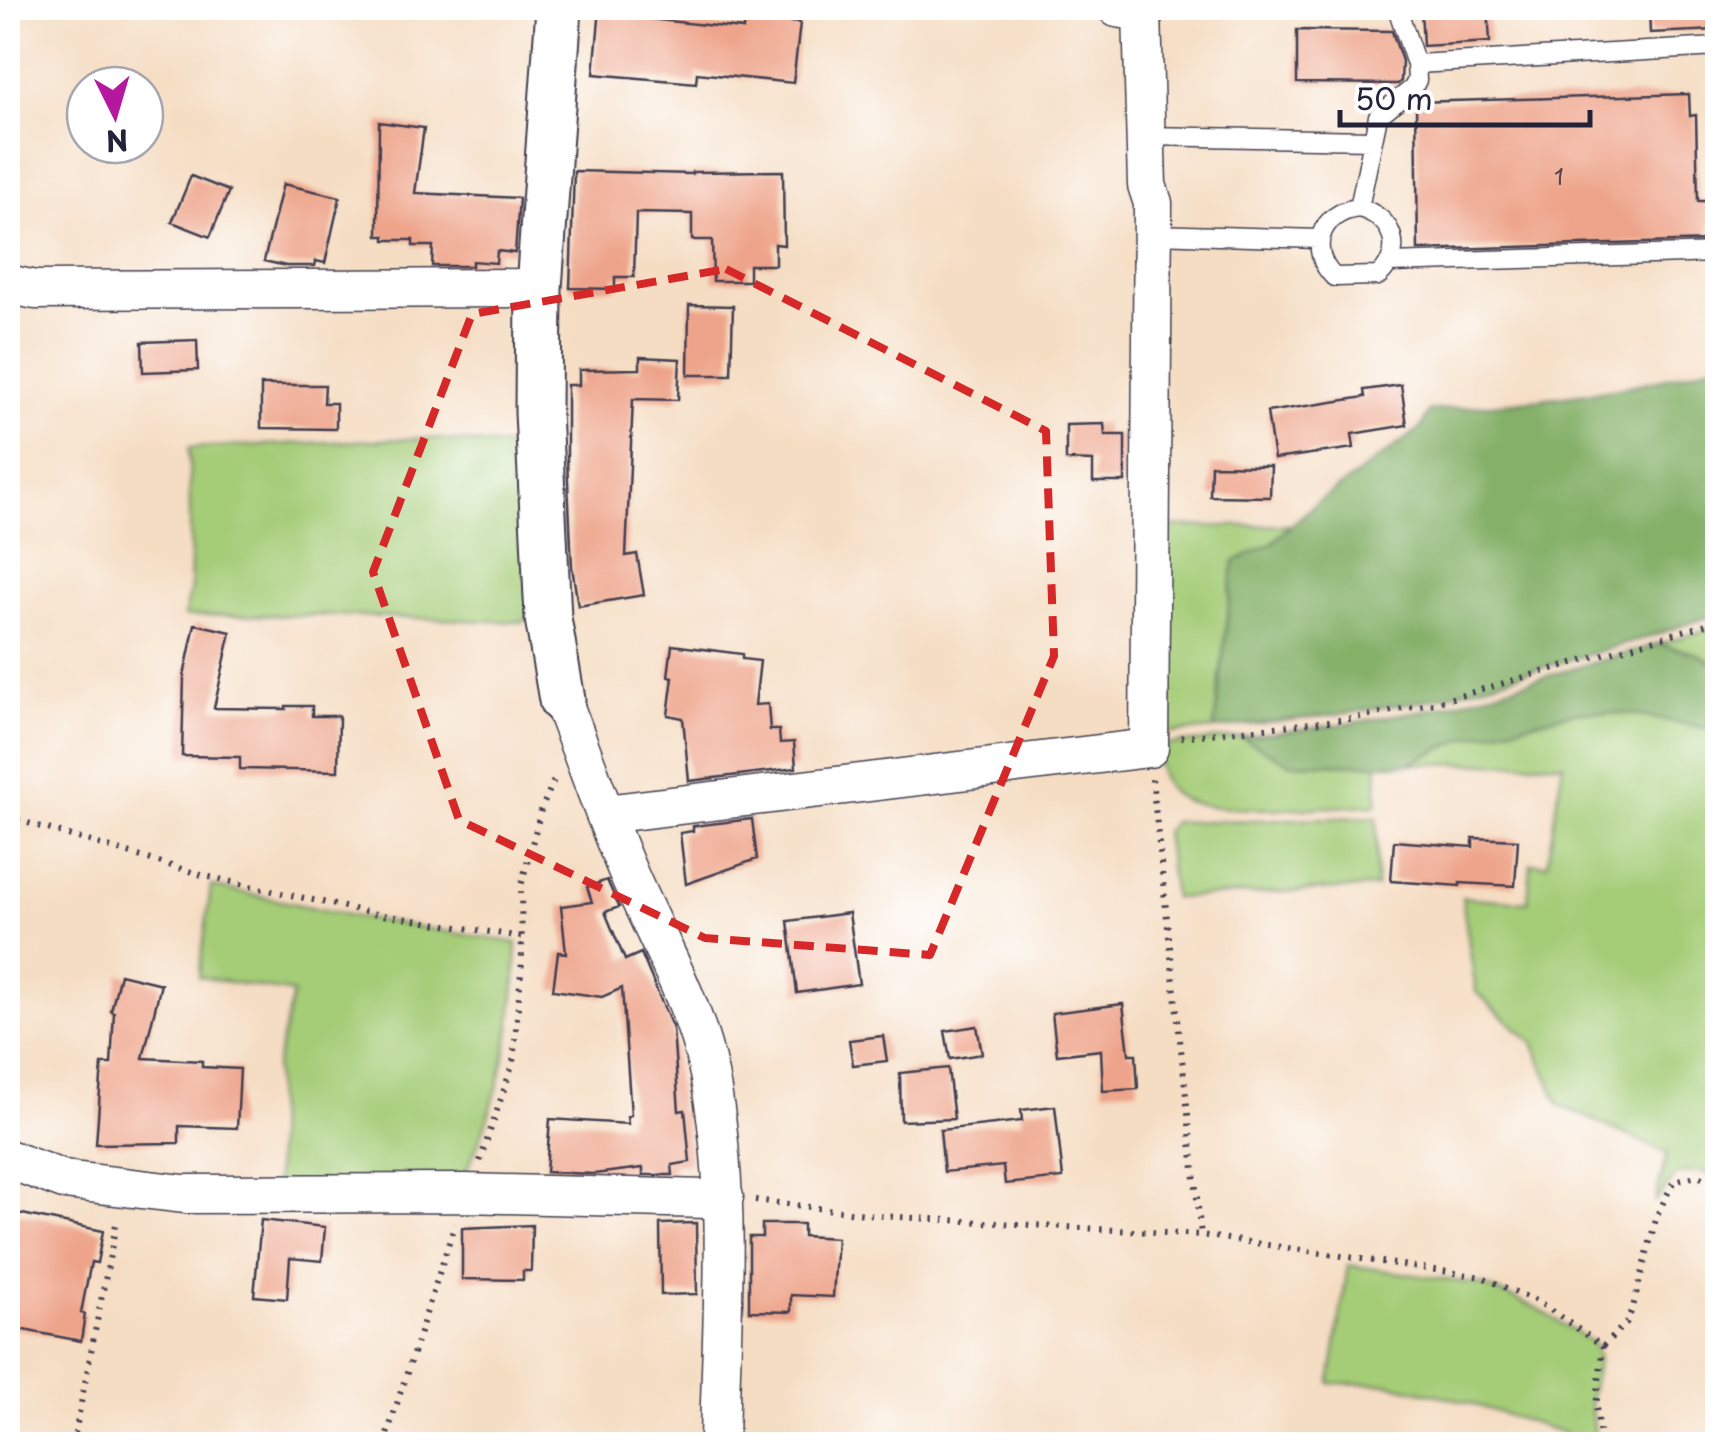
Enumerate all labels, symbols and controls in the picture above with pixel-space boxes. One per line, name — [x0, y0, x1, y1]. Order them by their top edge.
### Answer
north arrow — [65, 65, 165, 165]
scale bar — [1340, 65, 1590, 127]
text: 50 m — [1355, 75, 1433, 120]
text: N — [104, 119, 130, 164]
house number: 1 — [1554, 159, 1564, 192]

